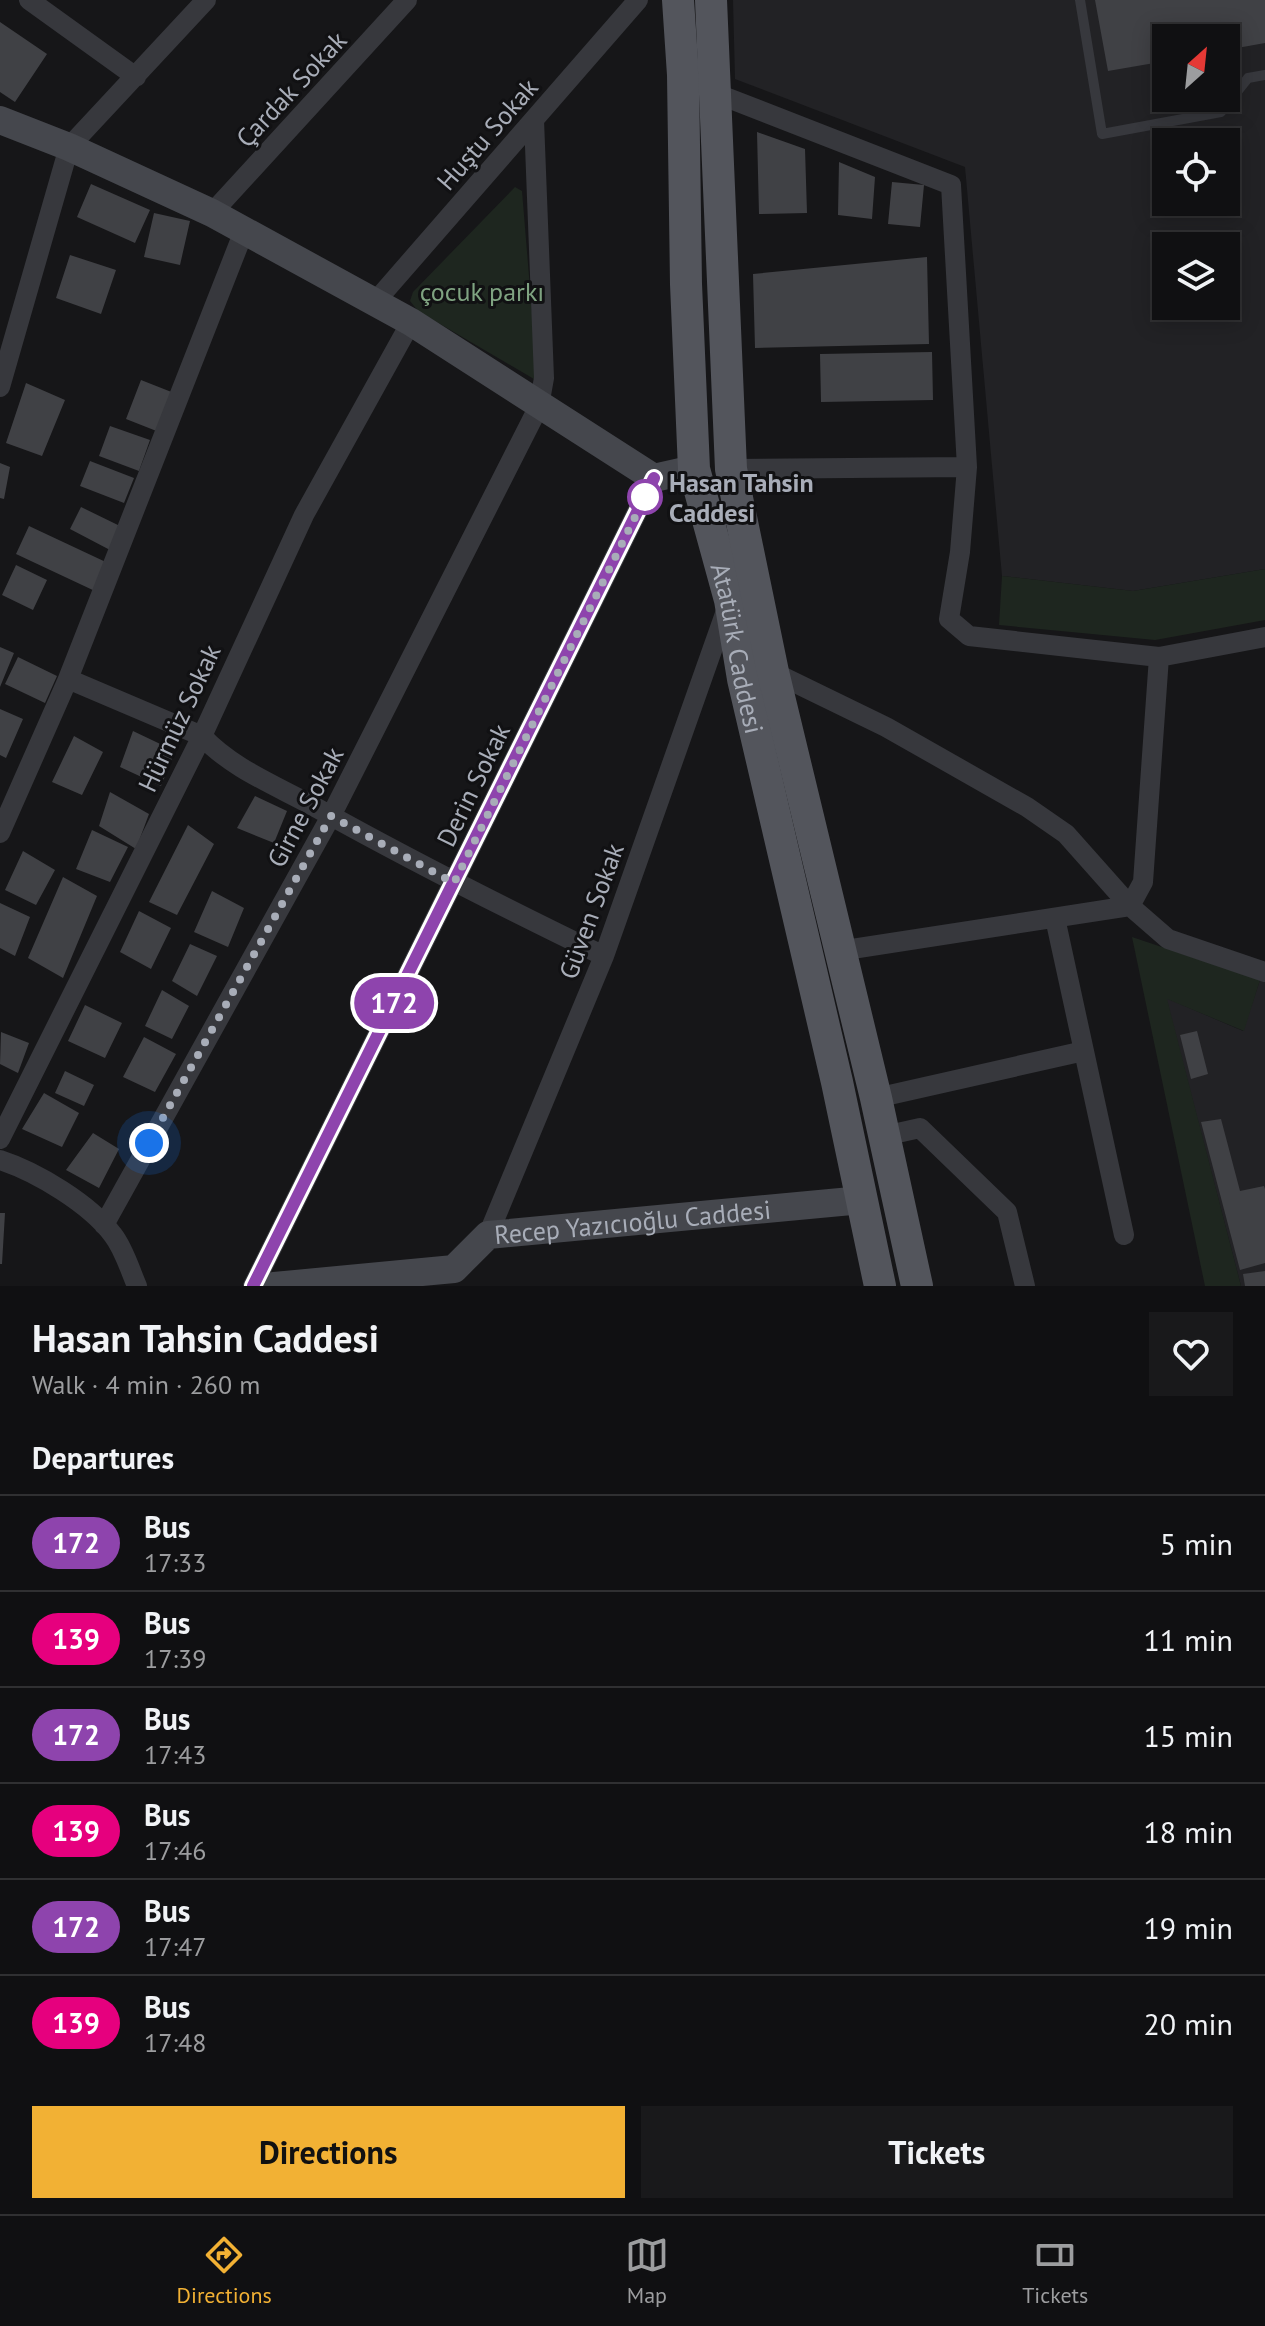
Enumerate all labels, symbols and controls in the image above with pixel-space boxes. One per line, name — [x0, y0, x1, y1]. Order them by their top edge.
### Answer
street label: Çardak Sokak — [229, 24, 354, 154]
north arrow — [1152, 24, 1240, 112]
map controls — [1152, 24, 1240, 320]
street label: Huştu Sokak — [429, 71, 545, 197]
button: locate — [1152, 128, 1240, 216]
button: layers — [1152, 232, 1240, 320]
park label: çocuk parkı — [420, 275, 544, 308]
place label: Hasan Tahsin Caddesi — [669, 466, 814, 529]
marker: Hasan Tahsin Caddesi — [628, 480, 662, 514]
street label: Atatürk Caddesi — [704, 559, 772, 737]
street label: Hürmüz Sokak — [130, 639, 228, 797]
street label: Derin Sokak — [429, 718, 517, 852]
street label: Girne Sokak — [260, 741, 351, 873]
street label: Güven Sokak — [551, 838, 631, 983]
line badge: 172 — [348, 977, 440, 1029]
text: 172 — [370, 984, 418, 1021]
your location — [129, 1123, 169, 1163]
street label: Recep Yazıcıoğlu Caddesi — [493, 1192, 772, 1251]
button: heart — [1149, 1312, 1233, 1396]
text: Hasan Tahsin Caddesi — [32, 1313, 379, 1362]
text: Walk · 4 min · 260 m — [32, 1368, 260, 1401]
text: Departures — [32, 1438, 174, 1477]
text: Bus — [144, 1507, 191, 1546]
text: 172 — [52, 1524, 100, 1561]
text: 5 min — [1160, 1524, 1233, 1563]
text: 17:33 — [144, 1546, 206, 1579]
text: Bus — [144, 1603, 191, 1642]
text: 139 — [52, 1620, 100, 1657]
text: 11 min — [1143, 1620, 1233, 1659]
text: 17:39 — [144, 1642, 206, 1675]
text: Bus — [144, 1699, 191, 1738]
text: 172 — [52, 1716, 100, 1753]
text: 15 min — [1143, 1716, 1233, 1755]
text: 17:43 — [144, 1738, 206, 1771]
text: Bus — [144, 1795, 191, 1834]
text: 139 — [52, 1812, 100, 1849]
text: 18 min — [1143, 1812, 1233, 1851]
text: 17:46 — [144, 1834, 206, 1867]
text: Bus — [144, 1891, 191, 1930]
text: 172 — [52, 1908, 100, 1945]
text: 19 min — [1143, 1908, 1233, 1947]
text: 17:47 — [144, 1930, 206, 1963]
text: Bus — [144, 1987, 191, 2026]
text: 139 — [52, 2004, 100, 2041]
text: 20 min — [1143, 2004, 1233, 2043]
text: 17:48 — [144, 2026, 206, 2059]
button: Directions — [32, 2106, 625, 2198]
button: Tickets — [641, 2106, 1233, 2198]
tab: Directions — [177, 2233, 272, 2309]
tab: Map — [625, 2233, 669, 2309]
tab: Tickets — [1022, 2233, 1088, 2309]

